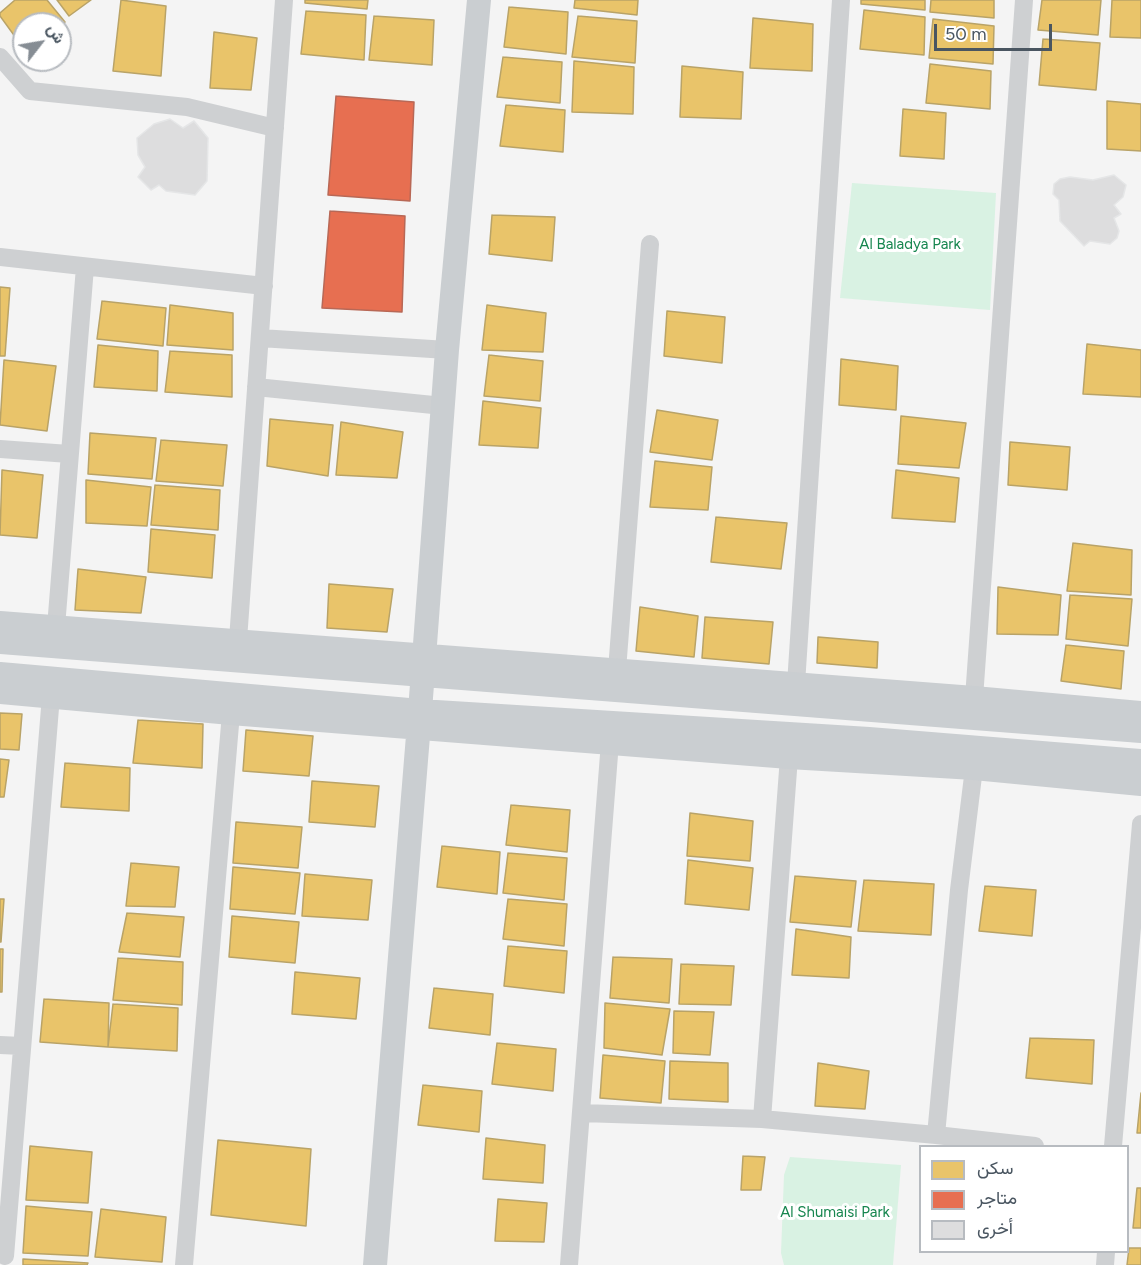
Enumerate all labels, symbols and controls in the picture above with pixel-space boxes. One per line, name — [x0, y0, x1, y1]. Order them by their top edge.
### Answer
north arrow — [12, 12, 72, 72]
scale bar — [937, 12, 1056, 50]
text: ش — [43, 20, 69, 47]
text: 50 m — [945, 23, 987, 45]
park label: Al Baladya Park — [859, 236, 961, 254]
legend — [919, 1145, 1129, 1253]
text: سكن — [977, 1157, 1013, 1179]
text: متاجر — [977, 1187, 1017, 1209]
park label: Al Shumaisi Park — [780, 1204, 890, 1222]
text: أخرى — [977, 1217, 1013, 1239]

